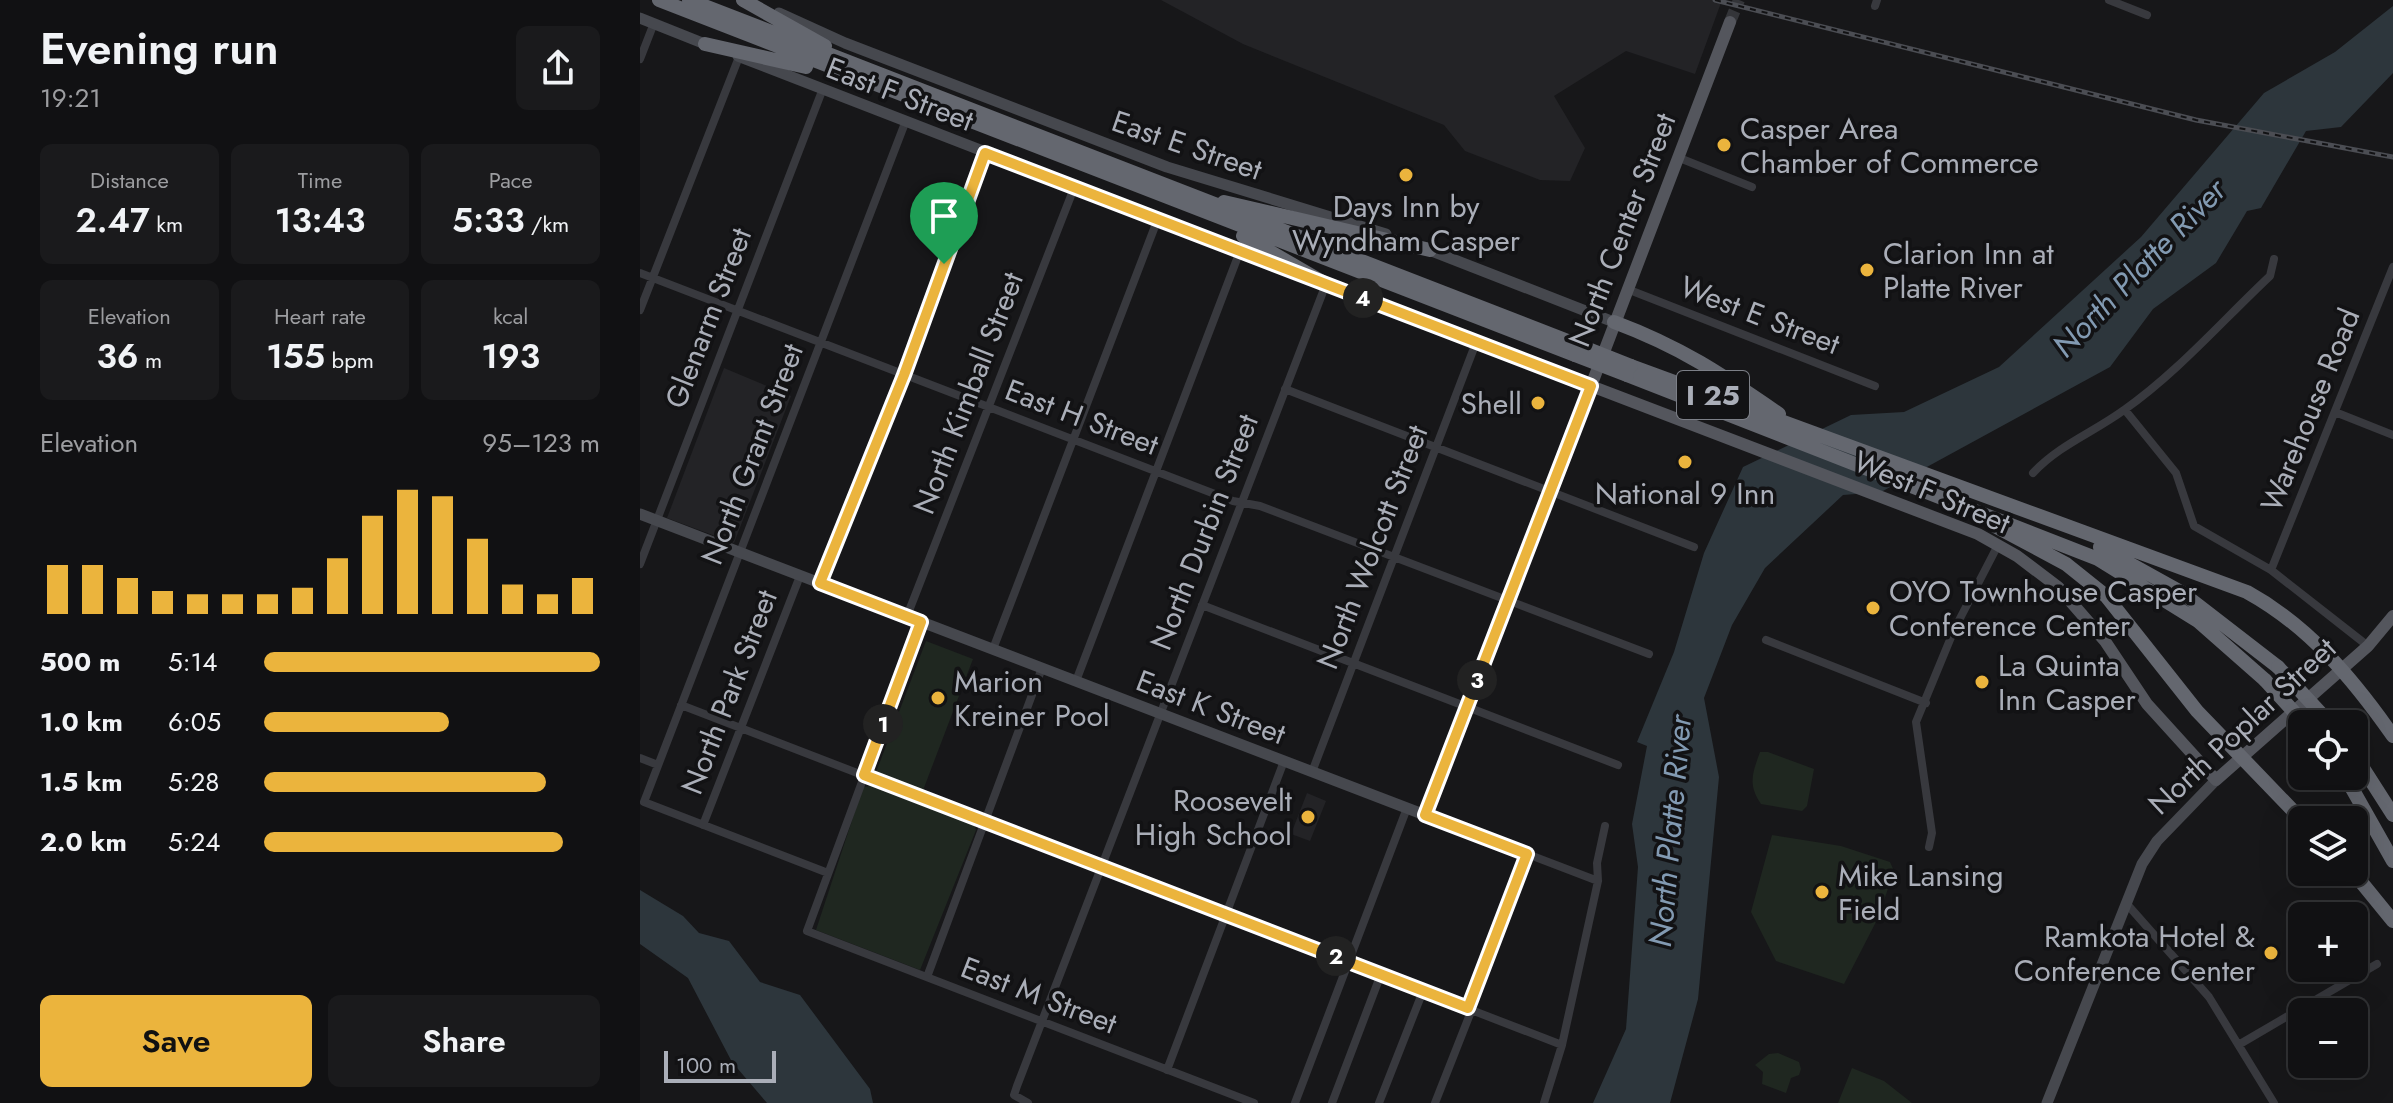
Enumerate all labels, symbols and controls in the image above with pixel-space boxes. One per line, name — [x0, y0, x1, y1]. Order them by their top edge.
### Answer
text: Evening run — [40, 17, 279, 81]
button: share — [516, 26, 600, 110]
street label: East F Street — [820, 46, 981, 142]
text: 19:21 — [40, 79, 101, 117]
street label: East E Street — [1106, 99, 1269, 191]
street label: North Center Street — [1558, 106, 1687, 353]
place label: Casper Area Chamber of Commerce — [1740, 107, 2039, 184]
marker: Casper Area Chamber of Commerce — [1715, 136, 1733, 154]
text: Distance — [90, 164, 169, 196]
text: Time — [298, 164, 342, 196]
text: Pace — [489, 164, 533, 196]
marker: Days Inn by Wyndham Casper — [1397, 166, 1415, 184]
water label: North Platte River — [2042, 167, 2238, 368]
pin — [910, 182, 978, 264]
place label: Days Inn by Wyndham Casper — [1292, 185, 1521, 262]
icon: arrive — [922, 194, 966, 238]
text: 2.47 — [75, 196, 150, 245]
text: 13:43 — [275, 196, 365, 245]
text: 5:33 — [452, 196, 524, 245]
text: km — [150, 208, 183, 240]
text: /km — [524, 208, 569, 240]
street label: Glenarm Street — [654, 221, 762, 414]
place label: Clarion Inn at Platte River — [1883, 232, 2054, 309]
marker: Clarion Inn at Platte River — [1858, 261, 1876, 279]
street label: North Kimball Street — [902, 265, 1034, 520]
street label: West E Street — [1674, 265, 1847, 365]
pin: 4 — [1343, 278, 1383, 318]
text: 4 — [1355, 282, 1371, 314]
text: Elevation — [88, 300, 171, 332]
text: Heart rate — [274, 300, 366, 332]
text: kcal — [493, 300, 528, 332]
street label: Warehouse Road — [2250, 302, 2370, 518]
text: 36 — [96, 332, 138, 381]
text: 155 — [266, 332, 325, 381]
text: 193 — [481, 332, 540, 381]
street label: North Grant Street — [690, 337, 814, 571]
text: m — [138, 344, 162, 376]
text: bpm — [325, 344, 374, 376]
street label: East H Street — [999, 368, 1166, 466]
road number: I 25 — [1677, 371, 1749, 419]
place label: Shell — [1461, 382, 1522, 425]
marker: Shell — [1529, 394, 1547, 412]
street label: North Durbin Street — [1139, 407, 1269, 656]
street label: North Wolcott Street — [1306, 418, 1439, 675]
text: Elevation — [40, 424, 138, 462]
text: 95–123 m — [482, 424, 600, 462]
street label: West F Street — [1847, 440, 2018, 545]
marker: National 9 Inn — [1676, 453, 1694, 471]
place label: National 9 Inn — [1595, 472, 1775, 515]
place label: OYO Townhouse Casper Conference Center — [1889, 570, 2198, 647]
street label: North Park Street — [670, 583, 788, 800]
marker: OYO Townhouse Casper Conference Center — [1864, 599, 1882, 617]
street label: North Poplar Street — [2138, 627, 2346, 825]
text: 500 m — [40, 643, 120, 681]
text: 5:14 — [168, 643, 217, 681]
place label: La Quinta Inn Casper — [1998, 644, 2136, 721]
street label: East K Street — [1130, 659, 1293, 755]
place label: Marion Kreiner Pool — [954, 660, 1110, 737]
pin: 3 — [1457, 660, 1497, 700]
text: 3 — [1470, 664, 1484, 696]
marker: La Quinta Inn Casper — [1973, 673, 1991, 691]
marker: Marion Kreiner Pool — [929, 689, 947, 707]
text: 1.0 km — [40, 703, 123, 741]
text: 6:05 — [168, 703, 221, 741]
pin: 1 — [863, 704, 903, 744]
text: 1 — [877, 708, 889, 740]
map controls — [2288, 710, 2368, 1078]
button: locate — [2288, 710, 2368, 790]
water label: North Platte River — [1637, 711, 1703, 949]
text: 1.5 km — [40, 763, 123, 801]
text: 5:28 — [168, 763, 219, 801]
place label: Roosevelt High School — [1135, 779, 1293, 856]
button: layers — [2288, 806, 2368, 886]
marker: Roosevelt High School — [1299, 808, 1317, 826]
text: 2.0 km — [40, 823, 127, 861]
text: 5:24 — [168, 823, 220, 861]
place label: Mike Lansing Field — [1838, 854, 2004, 931]
marker: Mike Lansing Field — [1813, 883, 1831, 901]
button: + — [2288, 902, 2368, 982]
place label: Ramkota Hotel & Conference Center — [2014, 915, 2256, 992]
pin: 2 — [1316, 936, 1356, 976]
text: 2 — [1329, 940, 1343, 972]
marker: Ramkota Hotel & Conference Center — [2262, 944, 2280, 962]
street label: East M Street — [955, 946, 1124, 1045]
button: Save — [40, 995, 312, 1087]
button: Share — [328, 995, 600, 1087]
button: − — [2288, 998, 2368, 1078]
scale bar — [664, 1047, 776, 1083]
text: 100 m — [676, 1049, 736, 1081]

